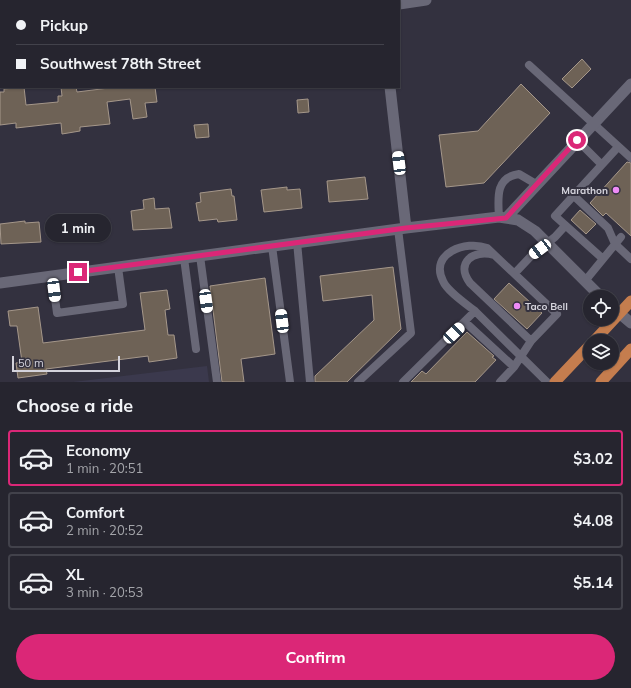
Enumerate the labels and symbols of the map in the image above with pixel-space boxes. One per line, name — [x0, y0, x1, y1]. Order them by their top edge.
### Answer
route start — [568, 131, 586, 149]
car — [392, 150, 406, 176]
place label: Marathon — [561, 184, 608, 197]
marker: Marathon — [611, 185, 621, 195]
callout: 1 min — [45, 214, 111, 242]
car — [527, 237, 553, 261]
route end — [69, 263, 87, 281]
car — [47, 277, 61, 303]
car — [198, 288, 214, 314]
place label: Taco Bell — [525, 300, 568, 313]
marker: Taco Bell — [512, 301, 522, 311]
car — [275, 308, 289, 334]
car — [441, 320, 467, 346]
scale bar — [12, 354, 120, 373]

